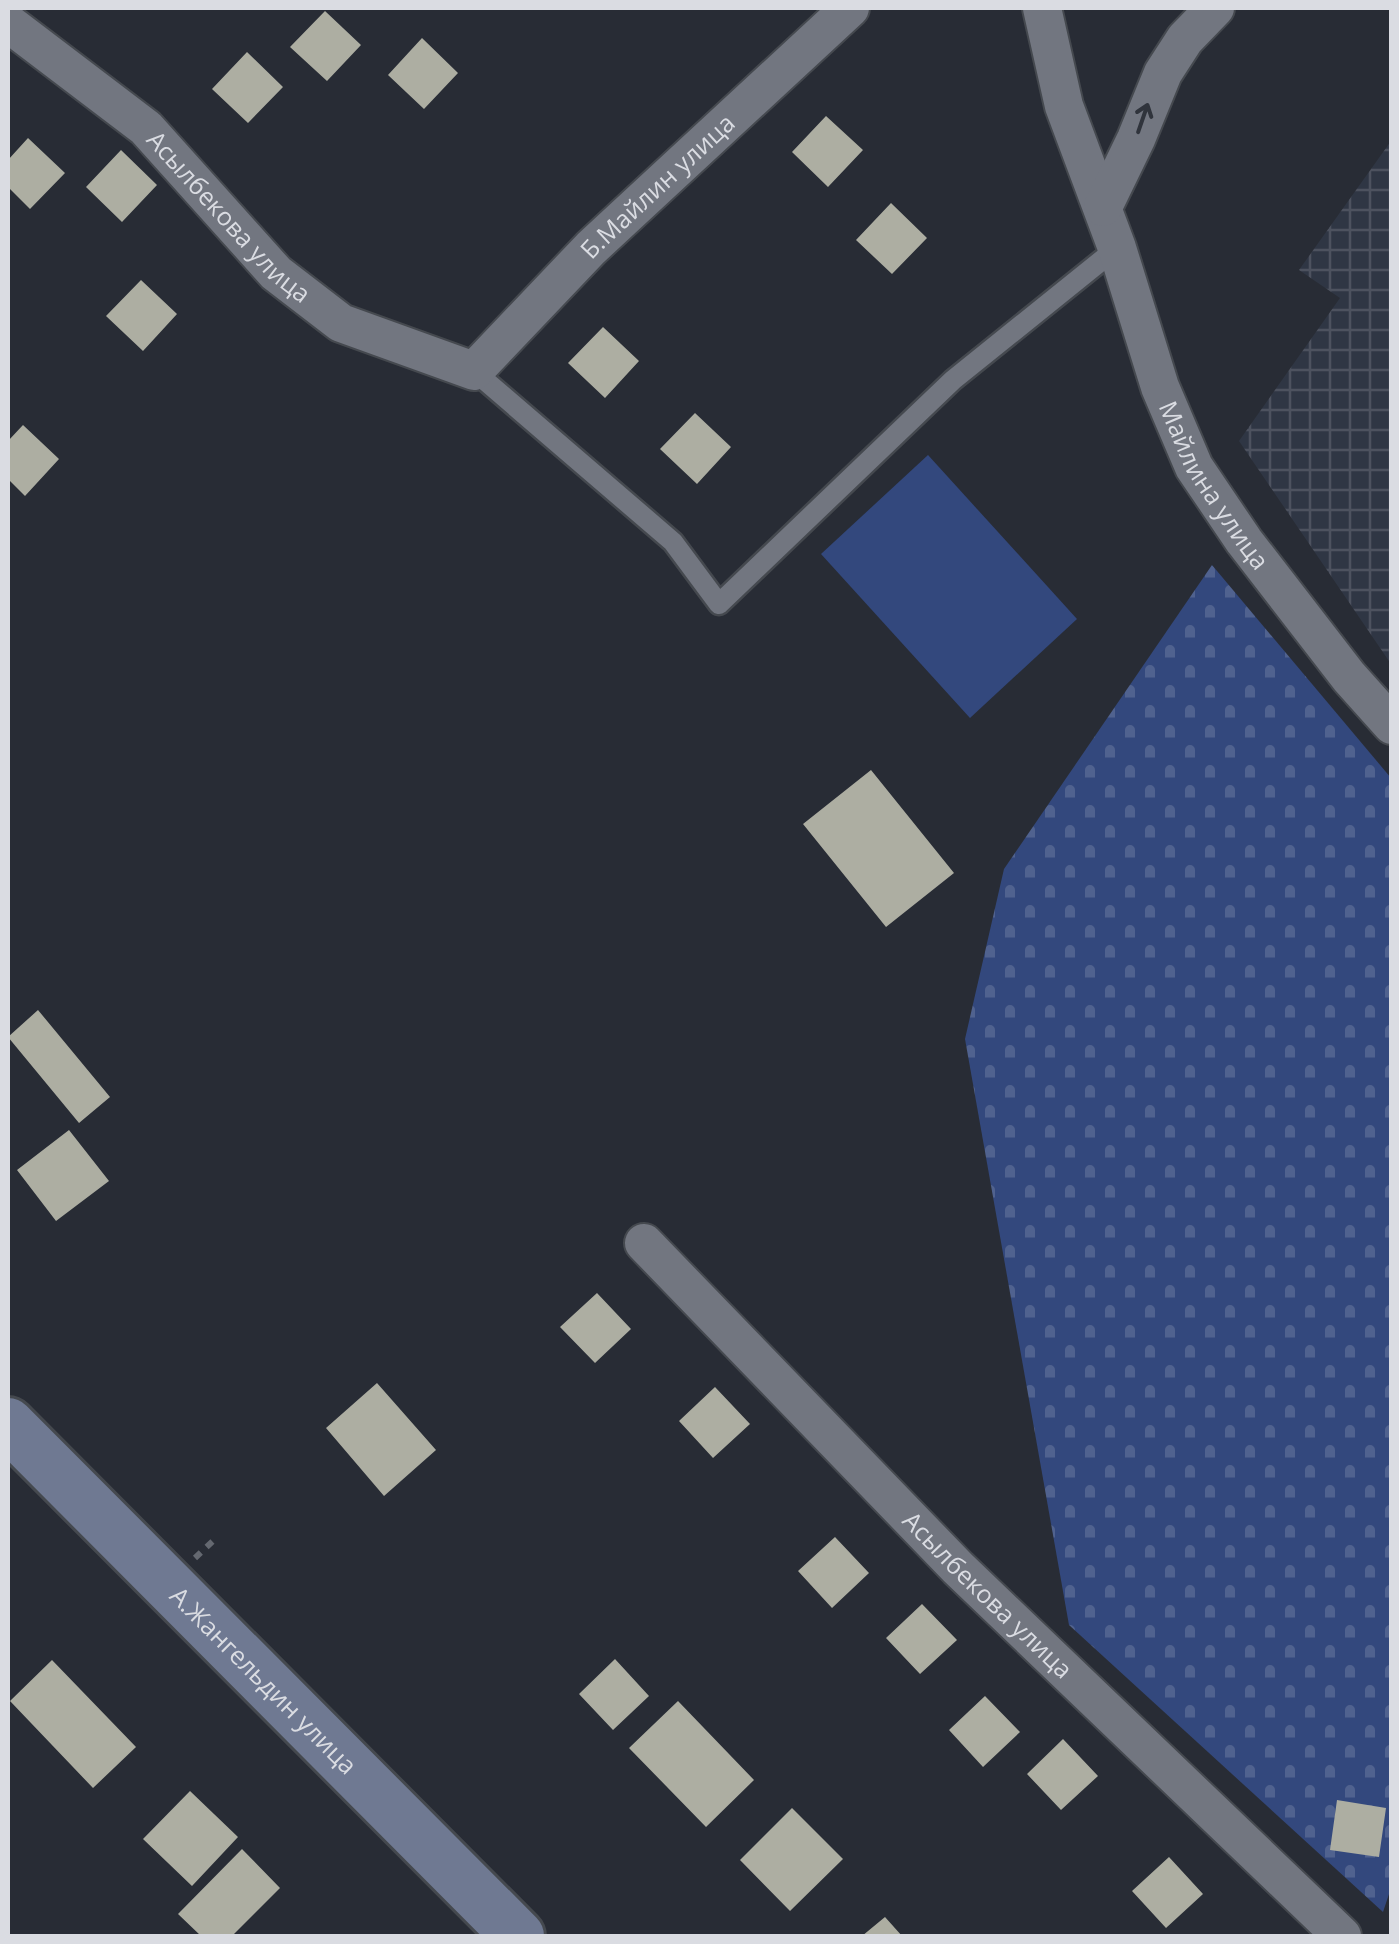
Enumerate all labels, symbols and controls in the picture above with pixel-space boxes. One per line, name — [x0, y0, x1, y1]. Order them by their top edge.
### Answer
one-way arrow — [1135, 104, 1153, 135]
street label: Б.Майлин улица — [572, 106, 741, 265]
street label: Асылбекова улица — [140, 123, 318, 310]
street label: Майлина улица — [1152, 396, 1278, 576]
street label: Асылбекова улица — [896, 1503, 1081, 1685]
street label: А.Жангельдин улица — [163, 1579, 365, 1781]

